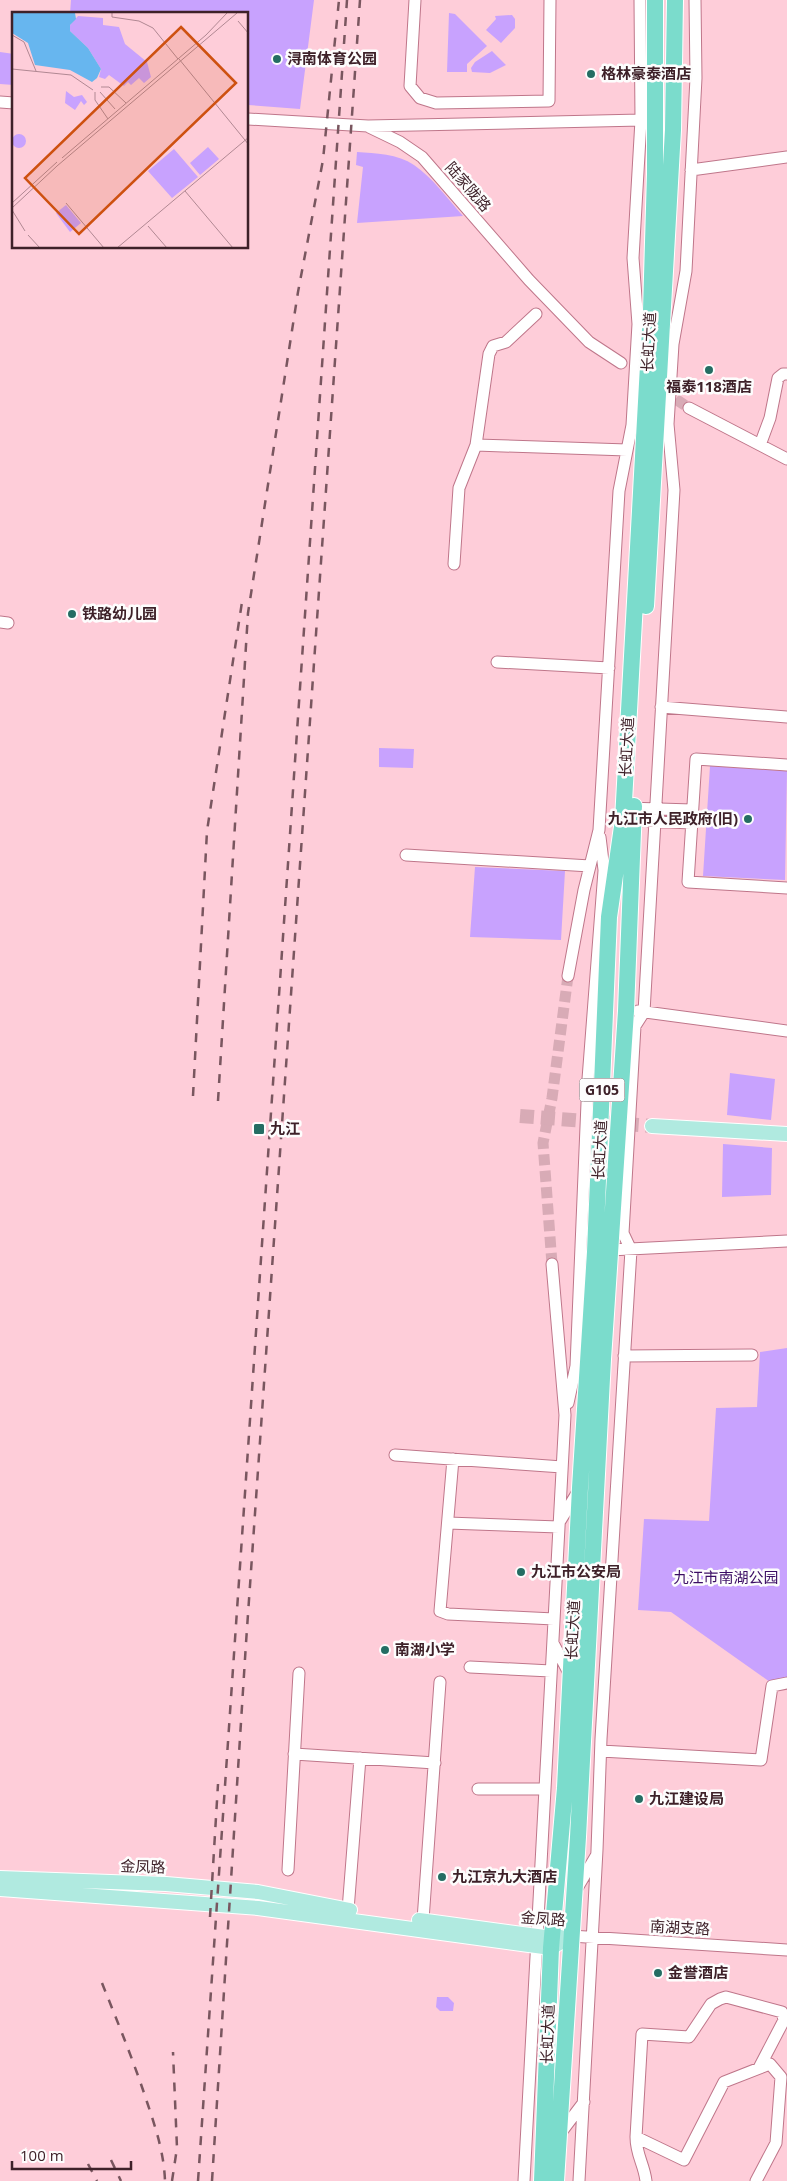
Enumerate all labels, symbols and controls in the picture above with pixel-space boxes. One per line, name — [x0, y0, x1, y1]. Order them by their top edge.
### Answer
inset map — [12, 12, 249, 249]
place label: 浔南体育公园 — [287, 48, 377, 68]
marker: 浔南体育公园 — [271, 53, 283, 65]
place label: 格林豪泰酒店 — [601, 63, 691, 83]
marker: 格林豪泰酒店 — [585, 68, 597, 80]
street label: 陆家陇路 — [442, 157, 496, 216]
street label: 长虹大道 — [636, 311, 660, 372]
marker: 福泰118酒店 — [703, 364, 715, 376]
place label: 福泰118酒店 — [666, 376, 752, 396]
place label: 铁路幼儿园 — [82, 603, 157, 623]
marker: 铁路幼儿园 — [66, 608, 78, 620]
street label: 长虹大道 — [614, 716, 638, 777]
place label: 九江市人民政府(旧) — [608, 808, 738, 828]
marker: 九江市人民政府(旧) — [742, 813, 754, 825]
road number: G105 — [580, 1078, 624, 1102]
place label: 九江 — [270, 1118, 300, 1138]
street label: 长虹大道 — [587, 1119, 611, 1180]
marker: 九江 — [252, 1122, 266, 1136]
place label: 九江市公安局 — [531, 1561, 621, 1581]
marker: 九江市公安局 — [515, 1566, 527, 1578]
park label: 九江市南湖公园 — [673, 1567, 779, 1587]
street label: 长虹大道 — [560, 1599, 584, 1660]
place label: 南湖小学 — [395, 1639, 455, 1659]
marker: 南湖小学 — [379, 1644, 391, 1656]
place label: 九江建设局 — [649, 1788, 724, 1808]
marker: 九江建设局 — [633, 1793, 645, 1805]
street label: 金凤路 — [120, 1855, 166, 1877]
place label: 九江京九大酒店 — [452, 1866, 557, 1886]
marker: 九江京九大酒店 — [436, 1871, 448, 1883]
street label: 金凤路 — [520, 1906, 566, 1930]
street label: 南湖支路 — [650, 1915, 711, 1939]
place label: 金誉酒店 — [668, 1962, 728, 1982]
marker: 金誉酒店 — [652, 1967, 664, 1979]
street label: 长虹大道 — [536, 2004, 558, 2064]
scale bar — [12, 2138, 131, 2170]
text: 100 m — [20, 2145, 64, 2165]

